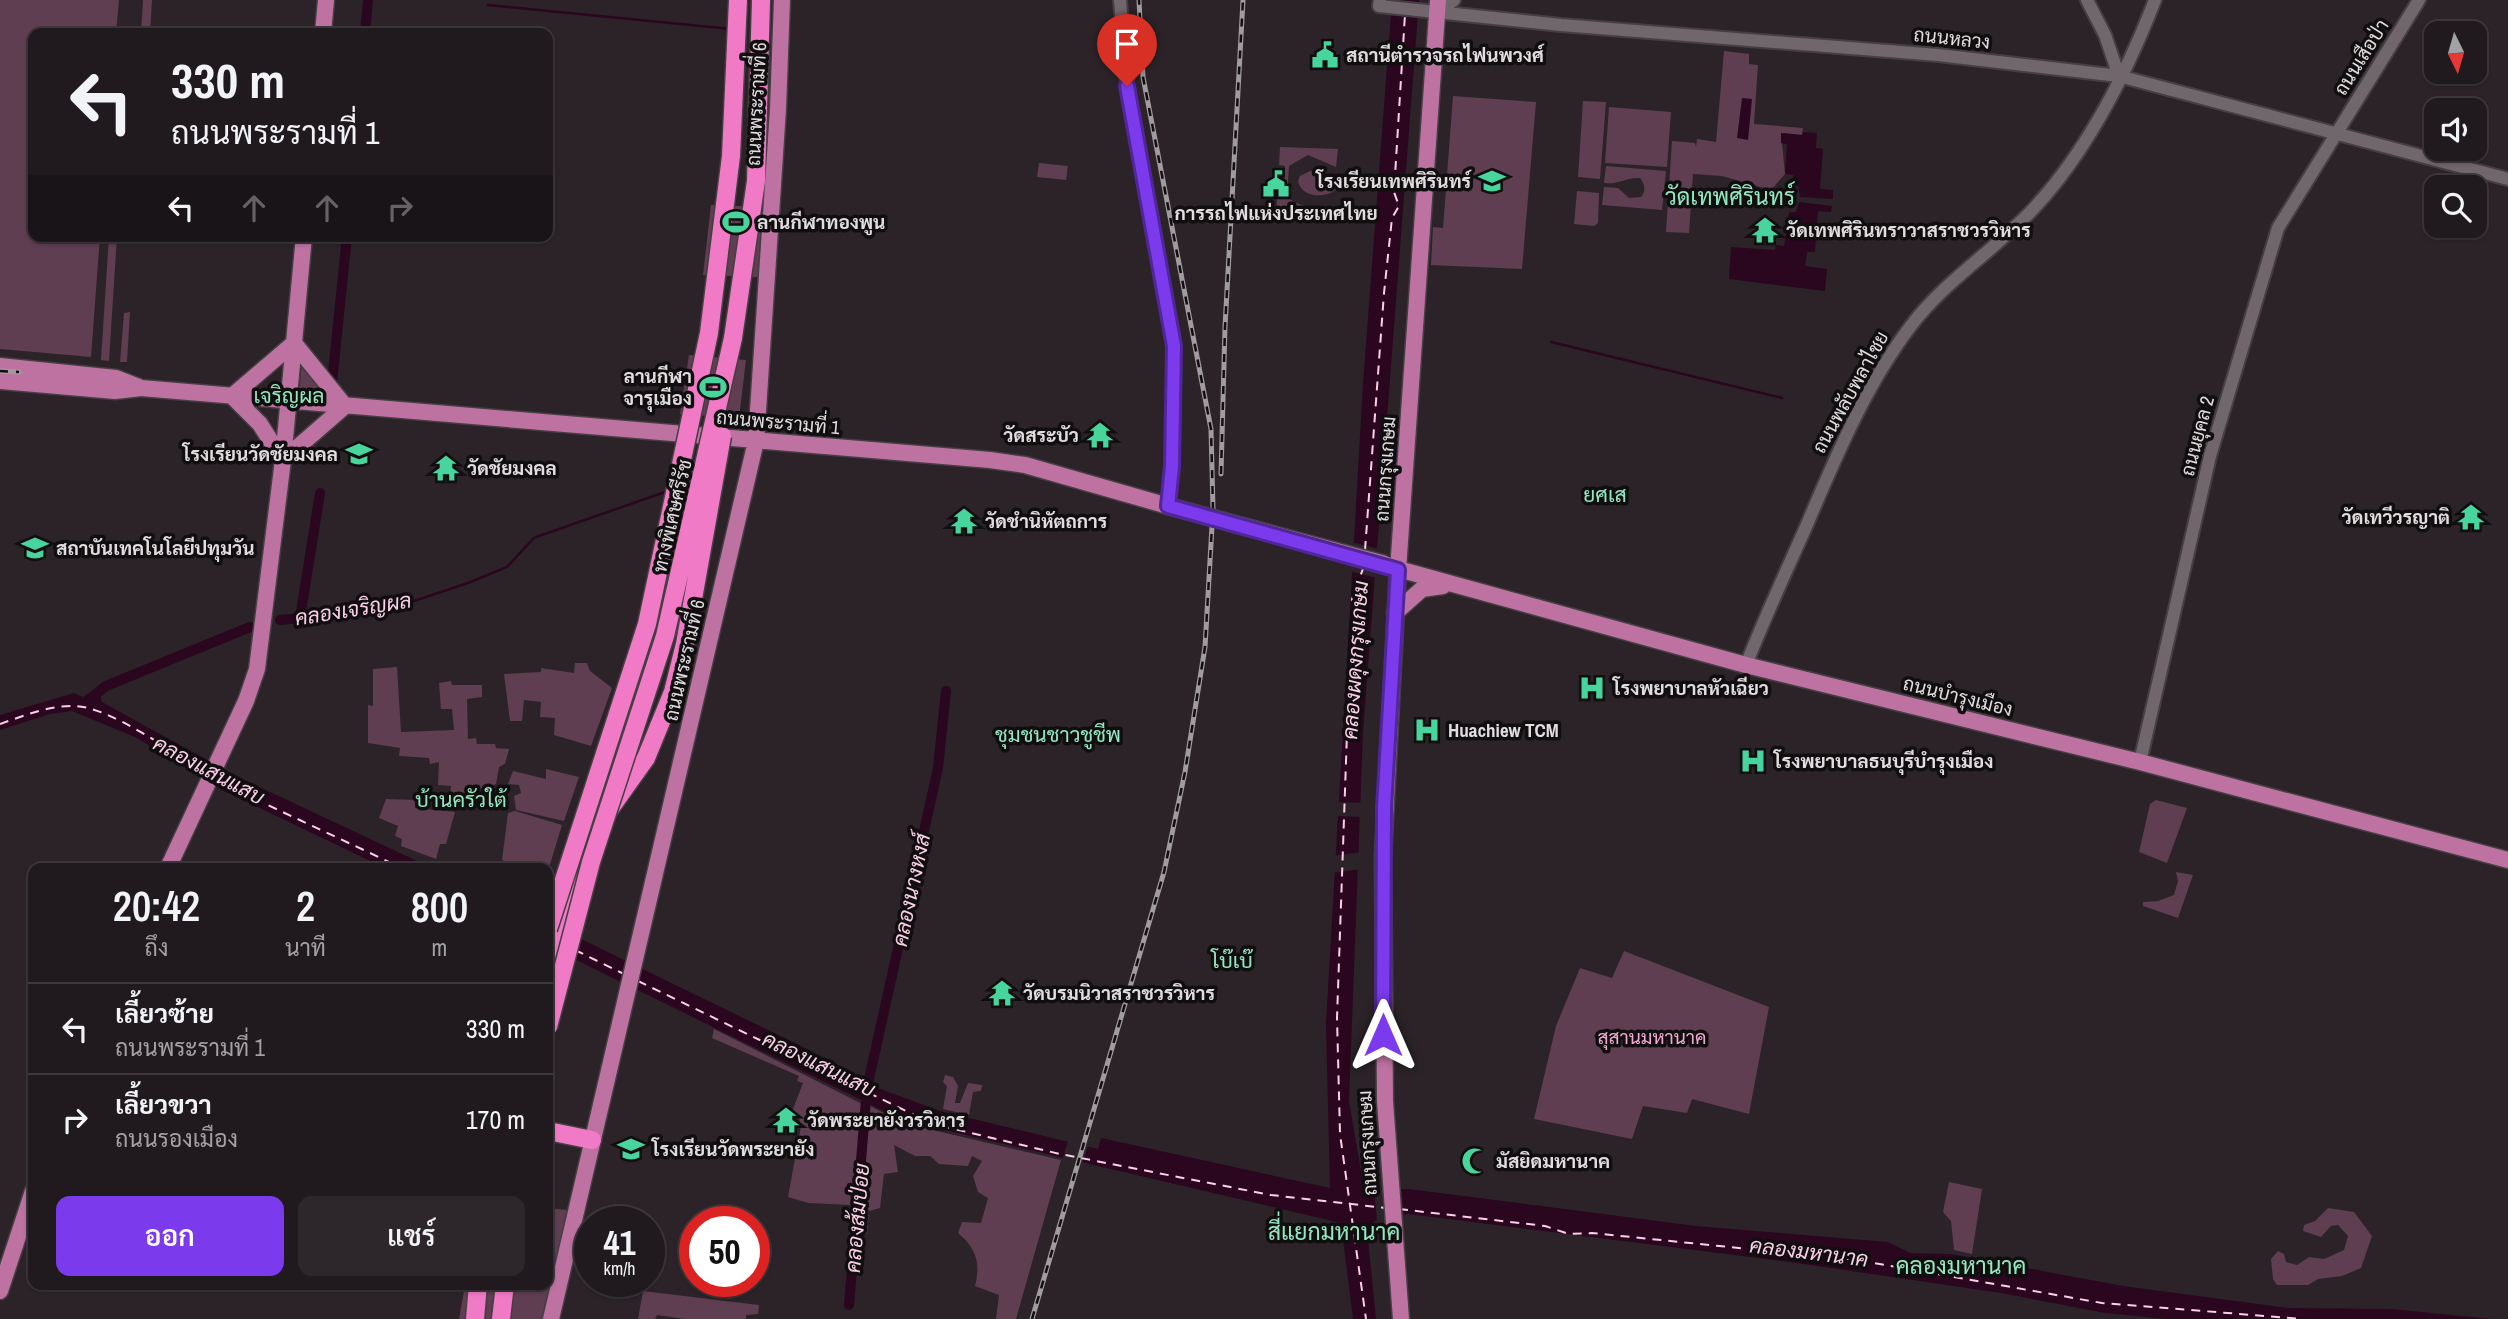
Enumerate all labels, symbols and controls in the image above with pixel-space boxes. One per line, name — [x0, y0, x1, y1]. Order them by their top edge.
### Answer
pin — [1097, 14, 1157, 86]
street label: ถนนเสือป่า — [2327, 14, 2395, 100]
street label: ถนนหลวง — [1912, 21, 1992, 55]
north arrow — [2424, 21, 2487, 84]
map controls — [2424, 21, 2487, 238]
icon: arrive — [1108, 25, 1146, 63]
public building icon: สถานีตำรวจรถไฟนพวงศ์ — [1310, 40, 1340, 70]
street label: ถนนพระรามที่ 6 — [736, 41, 772, 167]
place label: สถานีตำรวจรถไฟนพวงศ์ — [1346, 42, 1545, 68]
text: 330 m — [171, 47, 285, 113]
icon: left — [56, 56, 147, 147]
button: sound — [2424, 98, 2487, 161]
text: ถนนพระรามที่ 1 — [171, 111, 380, 154]
school or university icon: โรงเรียนเทพศิรินทร์ — [1477, 166, 1507, 196]
place label: โรงเรียนเทพศิรินทร์ — [1315, 168, 1472, 194]
public building icon: การรถไฟแห่งประเทศไทย — [1261, 169, 1291, 199]
button: search — [2424, 175, 2487, 238]
district label: วัดเทพศิรินทร์ — [1665, 181, 1795, 212]
icon: left — [162, 189, 200, 227]
icon: ahead — [235, 189, 273, 227]
icon: ahead — [308, 189, 346, 227]
icon: right — [381, 189, 419, 227]
place label: การรถไฟแห่งประเทศไทย — [1174, 200, 1378, 226]
sports icon: ลานกีฬาทองพูน — [721, 207, 751, 237]
place label: ลานกีฬาทองพูน — [757, 209, 885, 236]
temple icon: วัดเทพศิรินทราวาสราชวรวิหาร — [1750, 215, 1780, 245]
place label: วัดเทพศิรินทราวาสราชวรวิหาร — [1786, 217, 2031, 243]
street label: ถนนพลับพลาไชย — [1806, 326, 1894, 458]
place label: ลานกีฬา จารุเมือง — [623, 363, 692, 413]
sports icon: ลานกีฬา จารุเมือง — [698, 372, 728, 402]
district label: เจริญผล — [253, 381, 325, 410]
street label: ถนนยุคล 2 — [2174, 393, 2220, 479]
street label: ถนนพระรามที่ 1 — [715, 400, 841, 440]
street label: ถนนกรุงเกษม — [1368, 416, 1402, 522]
temple icon: วัดสระบัว — [1085, 420, 1115, 450]
place label: วัดสระบัว — [1003, 422, 1079, 448]
school or university icon: โรงเรียนวัดชัยมงคล — [344, 439, 374, 469]
place label: โรงเรียนวัดชัยมงคล — [182, 441, 338, 467]
temple icon: วัดชัยมงคล — [431, 453, 461, 483]
place label: วัดชัยมงคล — [467, 455, 557, 481]
street label: ทางพิเศษศรีรัช — [646, 457, 698, 575]
district label: ยศเส — [1583, 480, 1627, 509]
temple icon: วัดเทวีวรญาติ — [2456, 502, 2486, 532]
place label: วัดเทวีวรญาติ — [2342, 504, 2450, 530]
temple icon: วัดชำนิหัตถการ — [949, 506, 979, 536]
place label: วัดชำนิหัตถการ — [985, 508, 1107, 534]
school or university icon: สถาบันเทคโนโลยีปทุมวัน — [20, 533, 50, 563]
place label: สถาบันเทคโนโลยีปทุมวัน — [56, 535, 255, 563]
water label: คลองผดุงกรุงเกษม — [1335, 579, 1375, 740]
water label: คลองเจริญผล — [293, 585, 413, 633]
street label: ถนนพระรามที่ 6 — [654, 596, 711, 723]
street label: ถนนบำรุงเมือง — [1901, 670, 2015, 722]
hospital icon: โรงพยาบาลหัวเฉียว — [1577, 673, 1607, 703]
place label: โรงพยาบาลหัวเฉียว — [1612, 675, 1769, 701]
hospital icon: Huachiew TCM — [1412, 715, 1442, 745]
place label: Huachiew TCM — [1448, 717, 1559, 743]
district label: ชุมชนชาวชูชีพ — [995, 720, 1121, 750]
water label: คลองแสนแสบ — [148, 728, 270, 812]
hospital icon: โรงพยาบาลธนบุรีบำรุงเมือง — [1738, 746, 1768, 776]
place label: โรงพยาบาลธนบุรีบำรุงเมือง — [1773, 748, 1993, 776]
district label: บ้านครัวใต้ — [415, 785, 507, 814]
water label: คลองนางหงส์ — [885, 828, 938, 949]
text: 20:42 — [113, 878, 200, 934]
text: 2 — [296, 878, 315, 934]
text: 800 — [411, 879, 468, 935]
text: ถึง — [145, 932, 168, 963]
text: นาที — [285, 932, 326, 963]
text: m — [432, 932, 447, 963]
district label: โบ๊เบ๊ — [1210, 946, 1254, 975]
temple icon: วัดบรมนิวาสราชวรวิหาร — [987, 978, 1017, 1008]
place label: วัดบรมนิวาสราชวรวิหาร — [1023, 980, 1215, 1006]
text: เลี้ยวซ้าย — [115, 996, 214, 1031]
position arrow — [1346, 998, 1420, 1072]
icon: left — [56, 1010, 94, 1048]
text: 330 m — [466, 1011, 525, 1046]
water label: คลองแสนแสบ — [758, 1024, 881, 1104]
park label: สุสานมหานาค — [1597, 1024, 1707, 1050]
text: ถนนพระรามที่ 1 — [115, 1032, 265, 1063]
text: เลี้ยวขวา — [115, 1087, 212, 1122]
street label: ถนนกรุงเกษม — [1351, 1090, 1383, 1196]
icon: right — [56, 1101, 94, 1139]
text: 170 m — [466, 1102, 525, 1137]
temple icon: วัดพระยายังวรวิหาร — [771, 1105, 801, 1135]
place label: วัดพระยายังวรวิหาร — [807, 1107, 965, 1133]
text: ถนนรองเมือง — [115, 1123, 238, 1154]
school or university icon: โรงเรียนวัดพระยายัง — [616, 1134, 646, 1164]
place label: โรงเรียนวัดพระยายัง — [651, 1136, 814, 1162]
mosque icon: มัสยิดมหานาค — [1460, 1146, 1490, 1176]
place label: มัสยิดมหานาค — [1496, 1148, 1610, 1174]
water label: คลองส้มป่อย — [838, 1162, 876, 1274]
button: ออก — [56, 1196, 284, 1276]
button: แชร์ — [298, 1196, 525, 1276]
speed limit sign: 50 — [679, 1206, 770, 1297]
district label: สี่แยกมหานาค — [1268, 1211, 1400, 1247]
text: 41 — [604, 1219, 635, 1266]
water label: คลองมหานาค — [1748, 1230, 1870, 1274]
district label: คลองมหานาค — [1896, 1250, 2026, 1281]
text: km/h — [604, 1256, 636, 1281]

